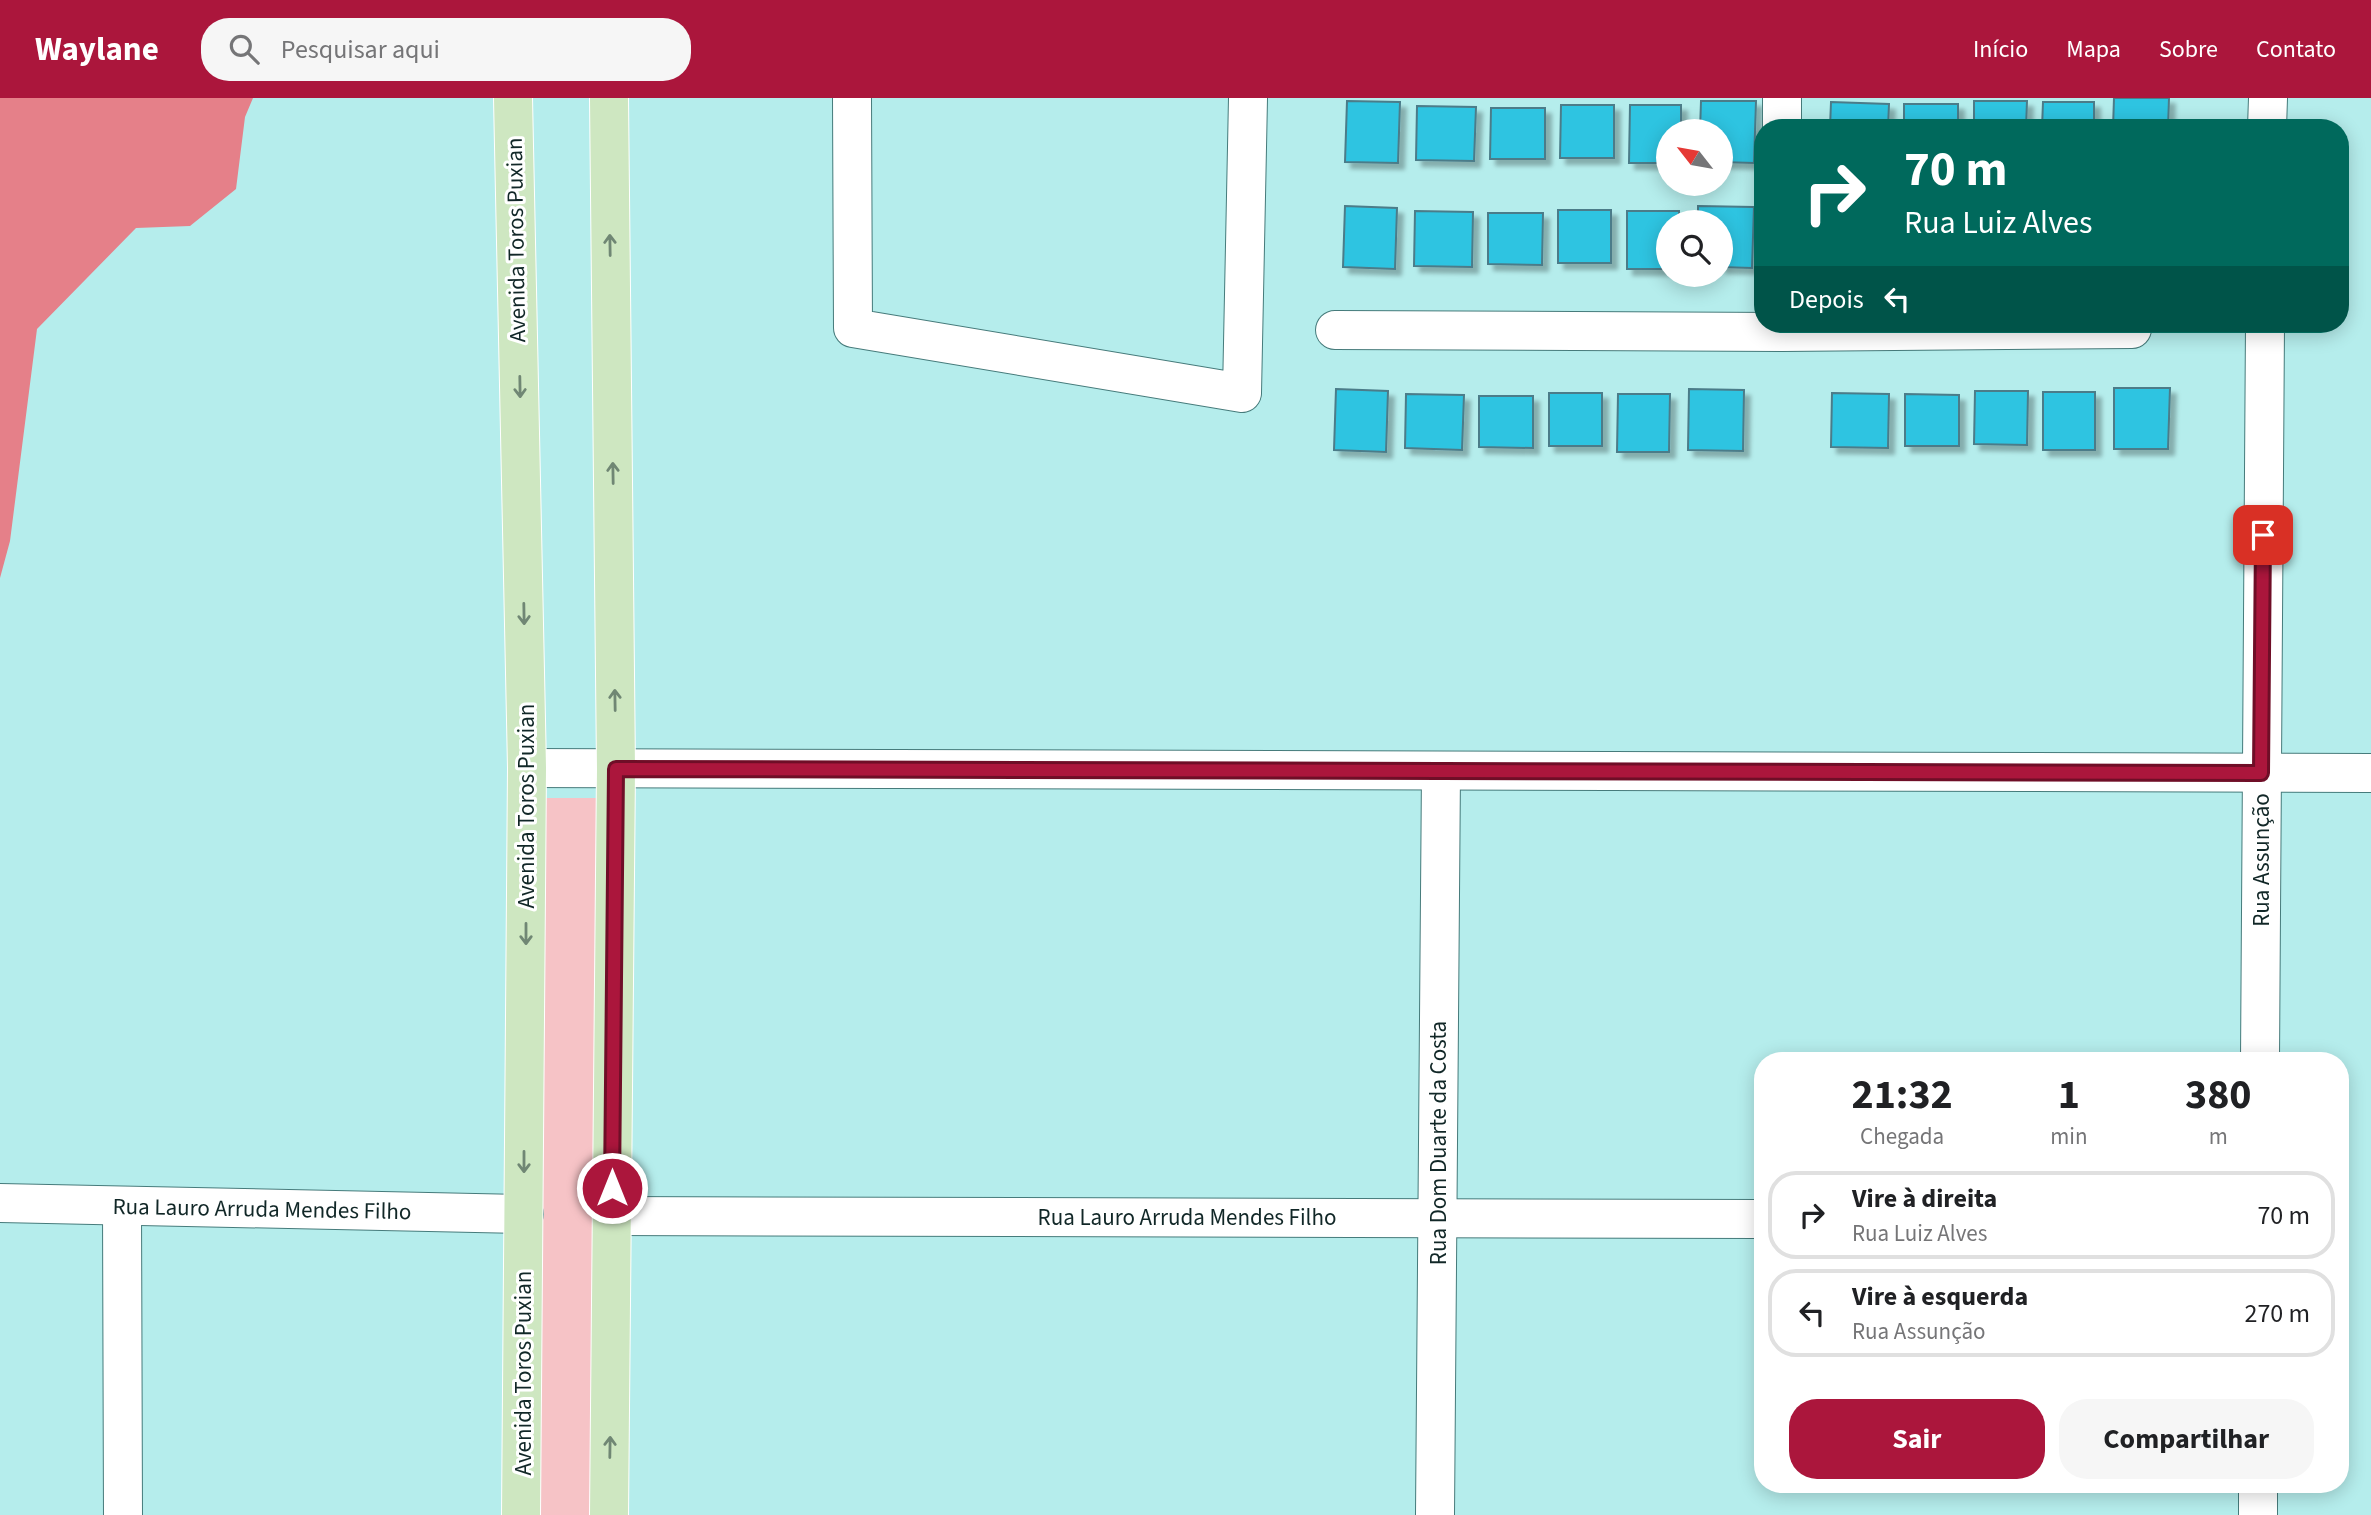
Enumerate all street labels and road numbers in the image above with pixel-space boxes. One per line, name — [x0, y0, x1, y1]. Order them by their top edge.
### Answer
street label: Avenida Toros Puxian — [498, 137, 534, 343]
street label: Avenida Toros Puxian — [510, 704, 543, 908]
street label: Rua Assunção — [2245, 793, 2278, 927]
street label: Rua Dom Duarte da Costa — [1422, 1021, 1455, 1265]
street label: Rua Lauro Arruda Mendes Filho — [112, 1190, 412, 1228]
street label: Rua Lauro Arruda Mendes Filho — [1038, 1201, 1336, 1234]
street label: Avenida Toros Puxian — [507, 1271, 540, 1475]

